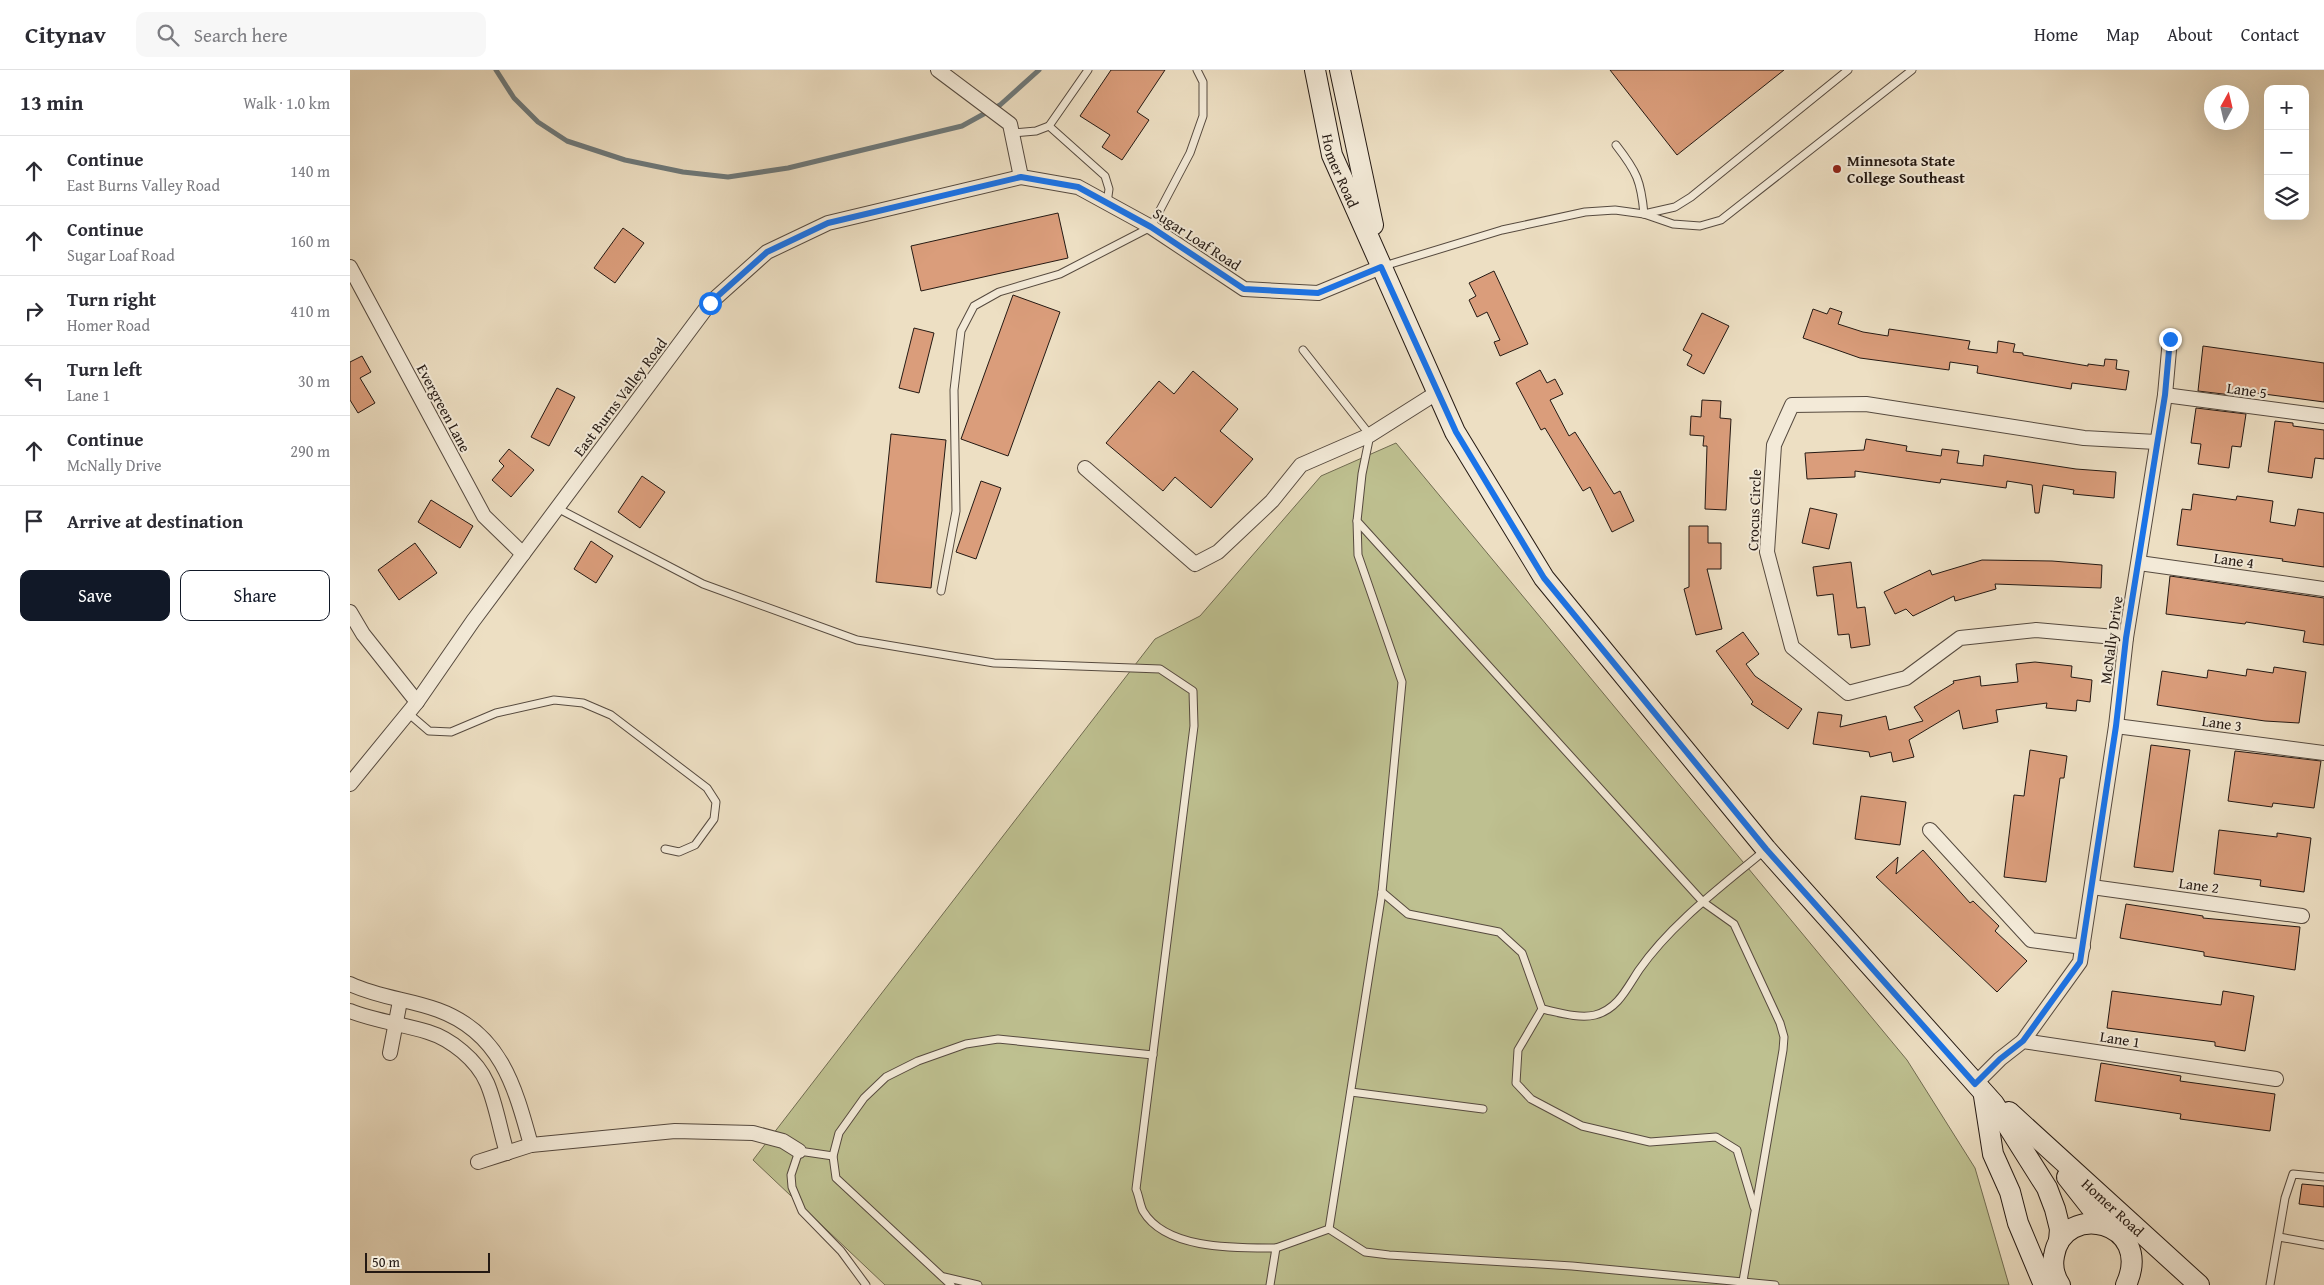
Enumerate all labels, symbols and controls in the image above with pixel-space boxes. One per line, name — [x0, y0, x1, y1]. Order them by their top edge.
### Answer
search box — [136, 12, 486, 57]
text: Citynav — [25, 17, 106, 52]
icon: search — [154, 21, 182, 49]
text: Search here — [194, 21, 288, 49]
text: Home — [2034, 21, 2078, 48]
text: Map — [2106, 21, 2139, 48]
text: About — [2167, 21, 2213, 48]
text: Contact — [2241, 21, 2299, 48]
north arrow — [2204, 85, 2249, 130]
map controls — [2264, 85, 2309, 220]
button: + — [2264, 85, 2309, 130]
text: 13 min — [20, 87, 83, 118]
text: Walk · 1.0 km — [243, 91, 330, 115]
button: − — [2264, 130, 2309, 175]
street label: Homer Road — [1317, 132, 1364, 211]
text: Continue — [67, 145, 144, 173]
place label: Minnesota State College Southeast — [1847, 150, 1965, 188]
icon: ahead — [20, 157, 48, 185]
text: 140 m — [290, 159, 330, 183]
marker: Minnesota State College Southeast — [1831, 163, 1843, 175]
text: East Burns Valley Road — [67, 173, 220, 197]
button: layers — [2264, 175, 2309, 220]
street label: Sugar Loaf Road — [1149, 203, 1245, 275]
text: Continue — [67, 215, 144, 243]
icon: ahead — [20, 227, 48, 255]
text: 160 m — [290, 229, 330, 253]
text: Sugar Loaf Road — [67, 243, 175, 267]
text: Turn right — [67, 285, 156, 313]
route start — [699, 292, 722, 315]
icon: right — [20, 297, 48, 325]
text: 410 m — [290, 299, 330, 323]
text: Homer Road — [67, 313, 150, 337]
route end — [2159, 328, 2182, 351]
street label: East Burns Valley Road — [568, 333, 672, 461]
text: Turn left — [67, 355, 142, 383]
street label: Evergreen Lane — [412, 360, 476, 456]
icon: left — [20, 367, 48, 395]
text: 30 m — [298, 369, 330, 393]
street label: Lane 5 — [2226, 377, 2268, 403]
text: Lane 1 — [67, 383, 110, 407]
text: Continue — [67, 425, 144, 453]
icon: ahead — [20, 437, 48, 465]
text: 290 m — [290, 439, 330, 463]
text: McNally Drive — [67, 453, 162, 477]
street label: Crocus Circle — [1742, 469, 1766, 551]
icon: arrive — [20, 507, 48, 535]
text: Arrive at destination — [67, 507, 243, 535]
street label: Lane 4 — [2213, 547, 2255, 573]
button: Save — [20, 570, 170, 621]
button: Share — [180, 570, 330, 621]
street label: McNally Drive — [2094, 595, 2128, 685]
street label: Lane 3 — [2201, 710, 2243, 736]
street label: Lane 2 — [2178, 872, 2220, 898]
street label: Lane 1 — [2098, 1025, 2142, 1053]
street label: Homer Road — [2077, 1173, 2149, 1241]
scale bar — [365, 1250, 490, 1273]
text: 50 m — [372, 1252, 400, 1272]

